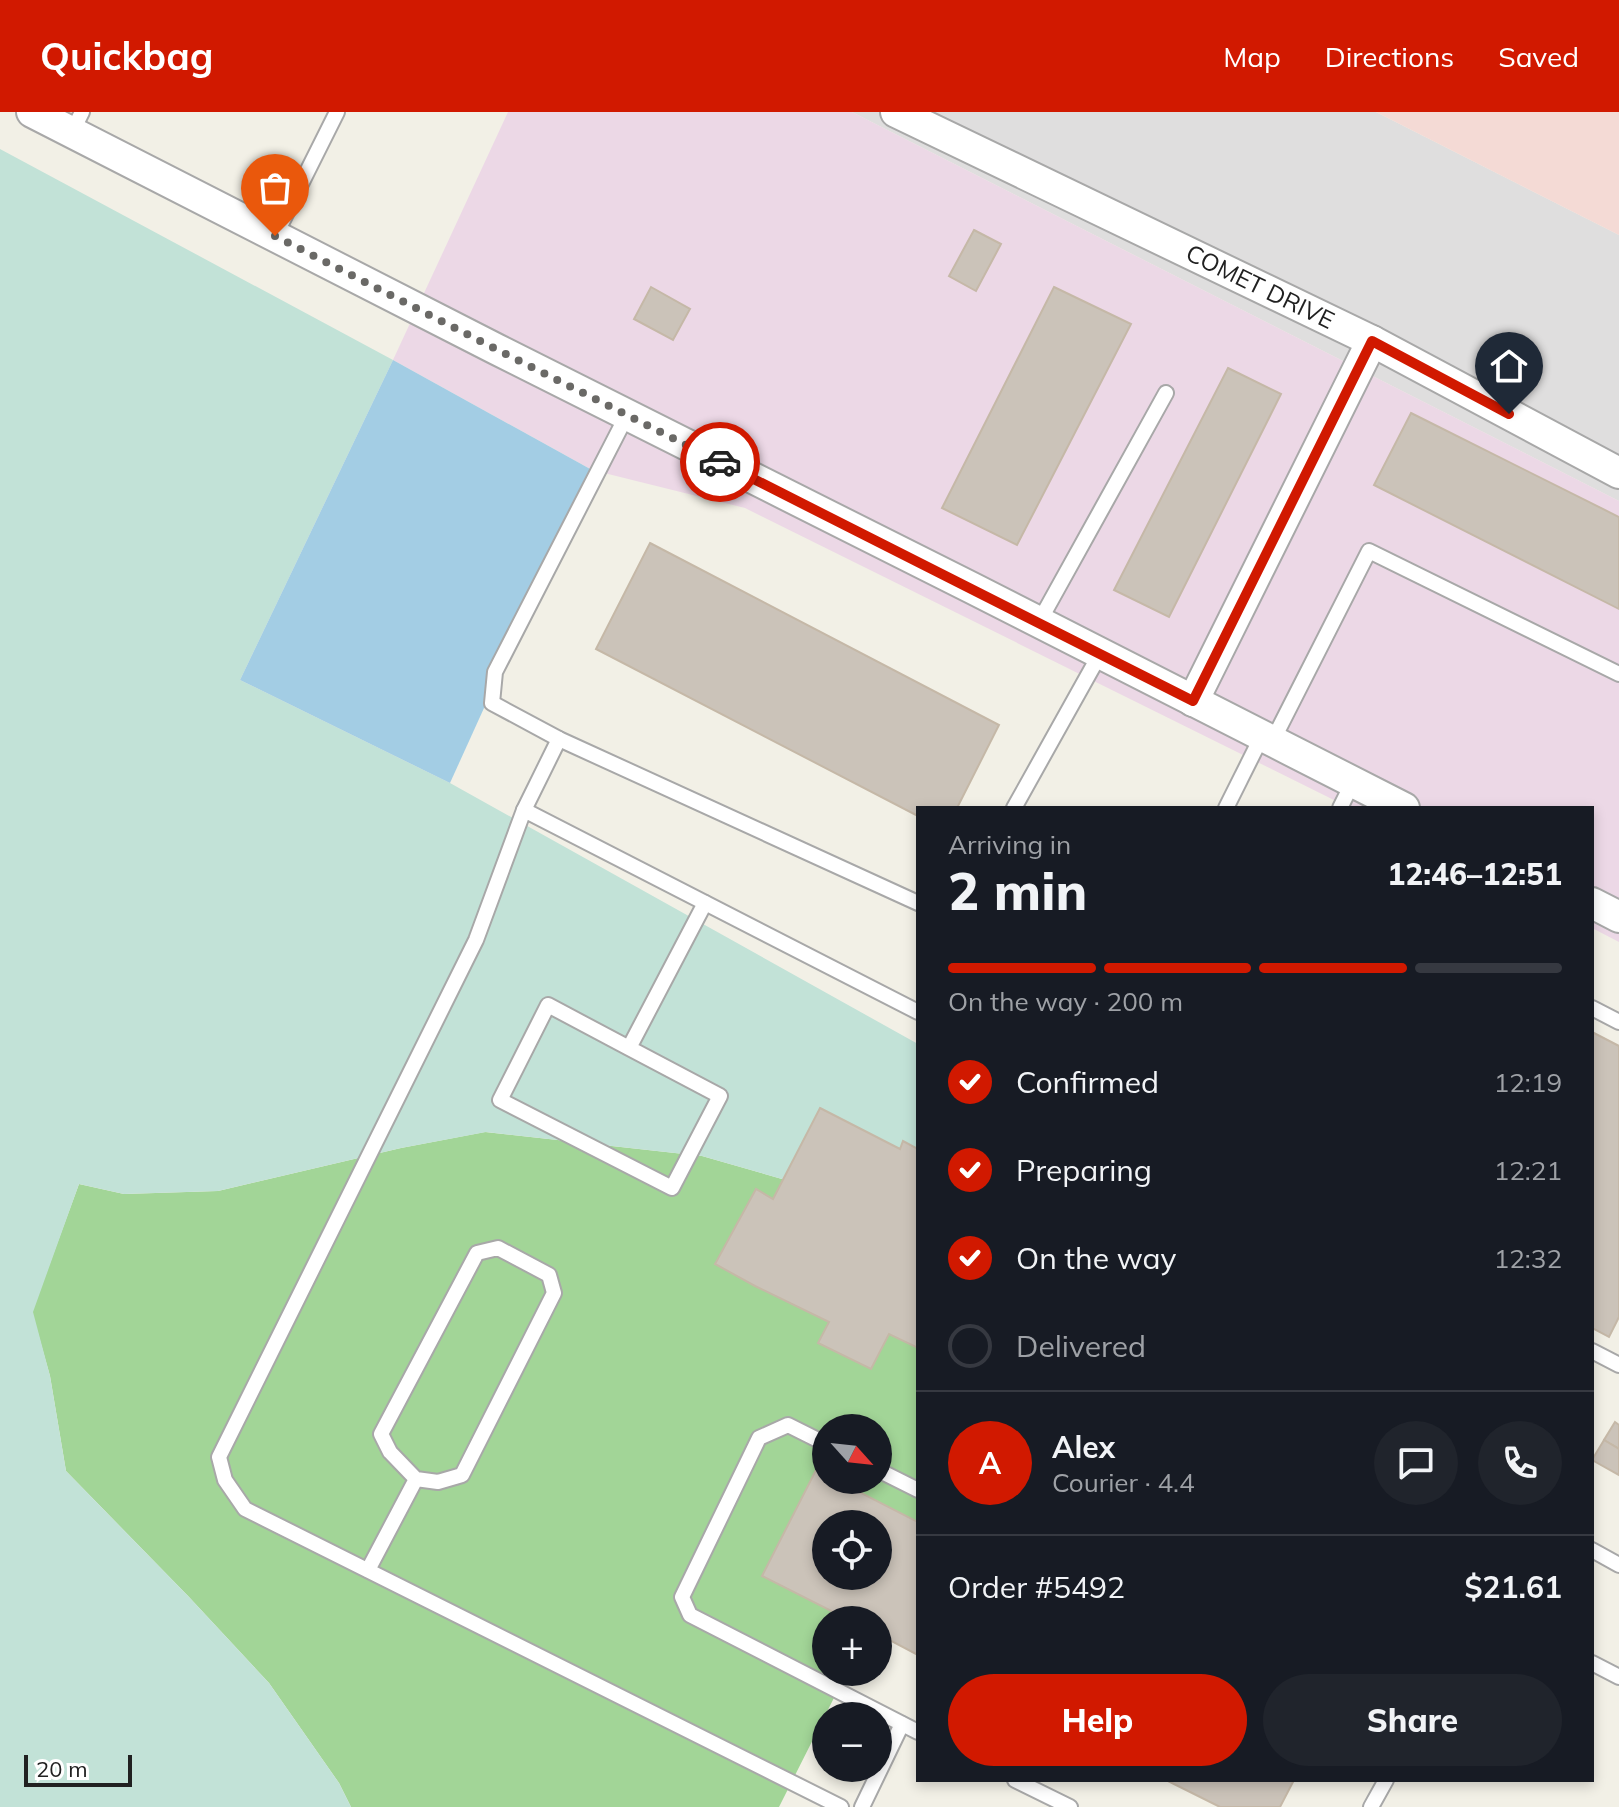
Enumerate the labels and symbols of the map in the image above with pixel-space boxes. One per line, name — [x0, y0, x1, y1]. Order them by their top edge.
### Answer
pin — [241, 154, 309, 236]
street label: COMET DRIVE — [1181, 237, 1339, 335]
pin — [1475, 332, 1543, 414]
courier — [680, 422, 760, 502]
north arrow — [812, 1414, 892, 1494]
scale bar — [24, 1751, 132, 1787]

